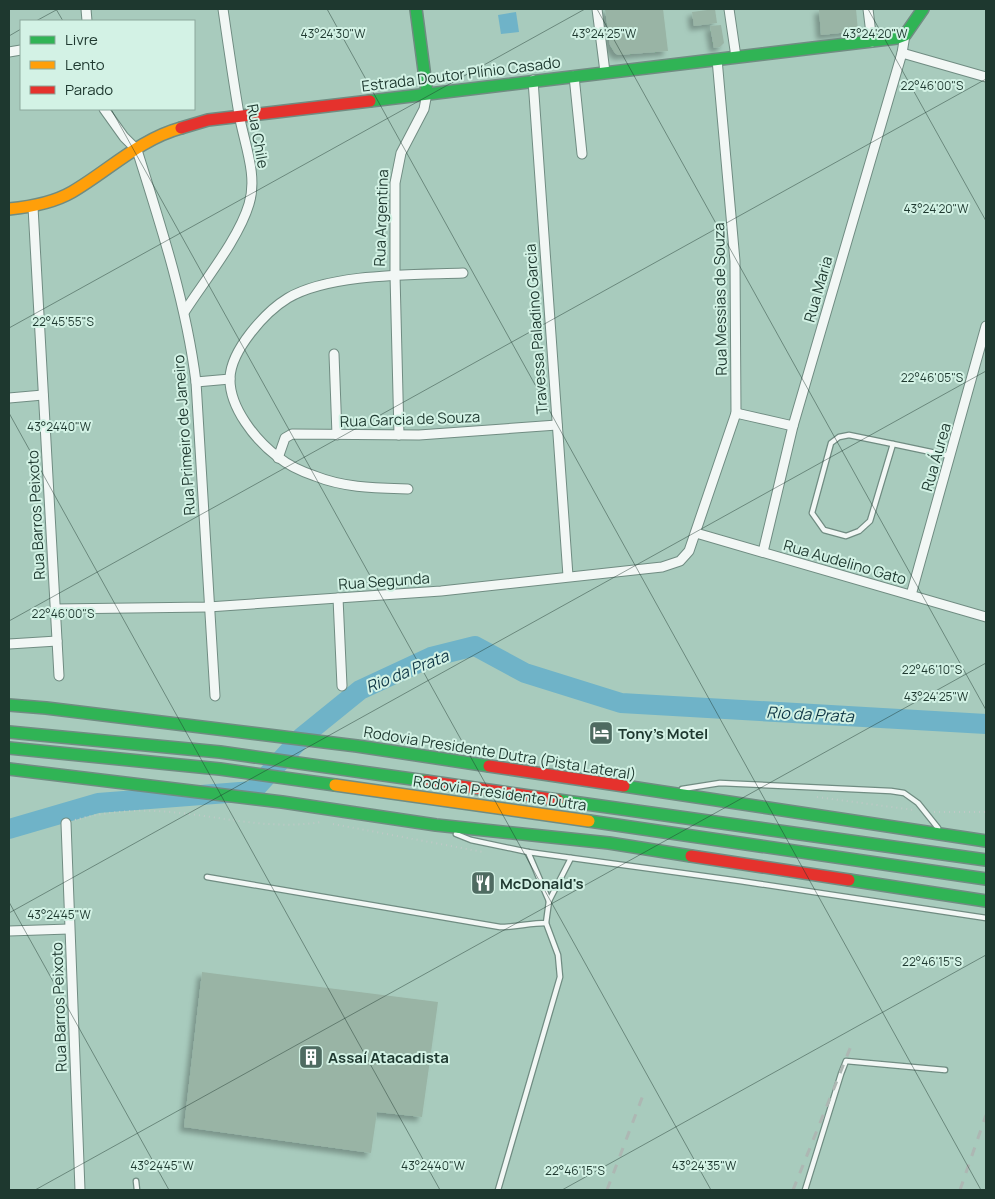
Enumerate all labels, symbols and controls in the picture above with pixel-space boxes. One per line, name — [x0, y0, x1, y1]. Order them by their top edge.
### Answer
legend — [20, 20, 195, 110]
text: 43°24'30"W — [301, 25, 366, 42]
text: 43°24'25"W — [572, 25, 637, 42]
text: 43°24'20"W — [842, 25, 908, 42]
text: Livre — [65, 29, 98, 50]
street label: Estrada Doutor Plínio Casado — [360, 51, 562, 97]
text: Lento — [65, 54, 105, 75]
text: 22°46'00"S — [901, 77, 963, 94]
text: Parado — [65, 79, 113, 100]
street label: Rua Chile — [242, 102, 274, 170]
street label: Rua Argentina — [369, 169, 393, 267]
text: 43°24'20"W — [903, 200, 969, 217]
street label: Rua Messias de Souza — [708, 222, 732, 376]
street label: Travessa Paladino Garcia — [520, 243, 552, 415]
street label: Rua Maria — [799, 253, 837, 325]
text: 22°45'55"S — [32, 313, 94, 330]
street label: Rua Primeiro de Janeiro — [168, 354, 200, 516]
text: 22°46'05"S — [901, 369, 963, 386]
street label: Rua Garcia de Souza — [340, 406, 480, 432]
text: 43°24'40"W — [27, 418, 92, 435]
street label: Rua Áurea — [916, 420, 956, 494]
street label: Rua Barros Peixoto — [22, 449, 50, 580]
street label: Rua Audelino Gato — [781, 534, 909, 590]
street label: Rua Segunda — [338, 567, 430, 595]
text: 22°46'00"S — [32, 605, 94, 622]
water label: Rio da Prata — [362, 644, 453, 698]
text: 22°46'10"S — [902, 661, 962, 678]
text: 43°24'25"W — [904, 688, 969, 705]
water label: Rio da Prata — [766, 701, 855, 727]
hotel icon: Tony's Motel — [588, 720, 614, 746]
street label: Rodovia Presidente Dutra (Pista Lateral) — [362, 721, 638, 785]
place label: Tony's Motel — [618, 723, 708, 744]
street label: Rodovia Presidente Dutra — [412, 770, 588, 816]
restaurant icon: McDonald's — [470, 870, 496, 896]
place label: McDonald's — [500, 873, 584, 894]
text: 43°24'45"W — [27, 906, 92, 923]
street label: Rua Barros Peixoto — [46, 942, 72, 1072]
text: 22°46'15"S — [902, 953, 962, 970]
building icon: Assaí Atacadista — [298, 1044, 324, 1070]
place label: Assaí Atacadista — [328, 1047, 449, 1068]
text: 43°24'45"W — [130, 1157, 195, 1174]
text: 43°24'40"W — [401, 1157, 466, 1174]
text: 43°24'35"W — [672, 1157, 737, 1174]
text: 22°46'15"S — [545, 1162, 605, 1179]

